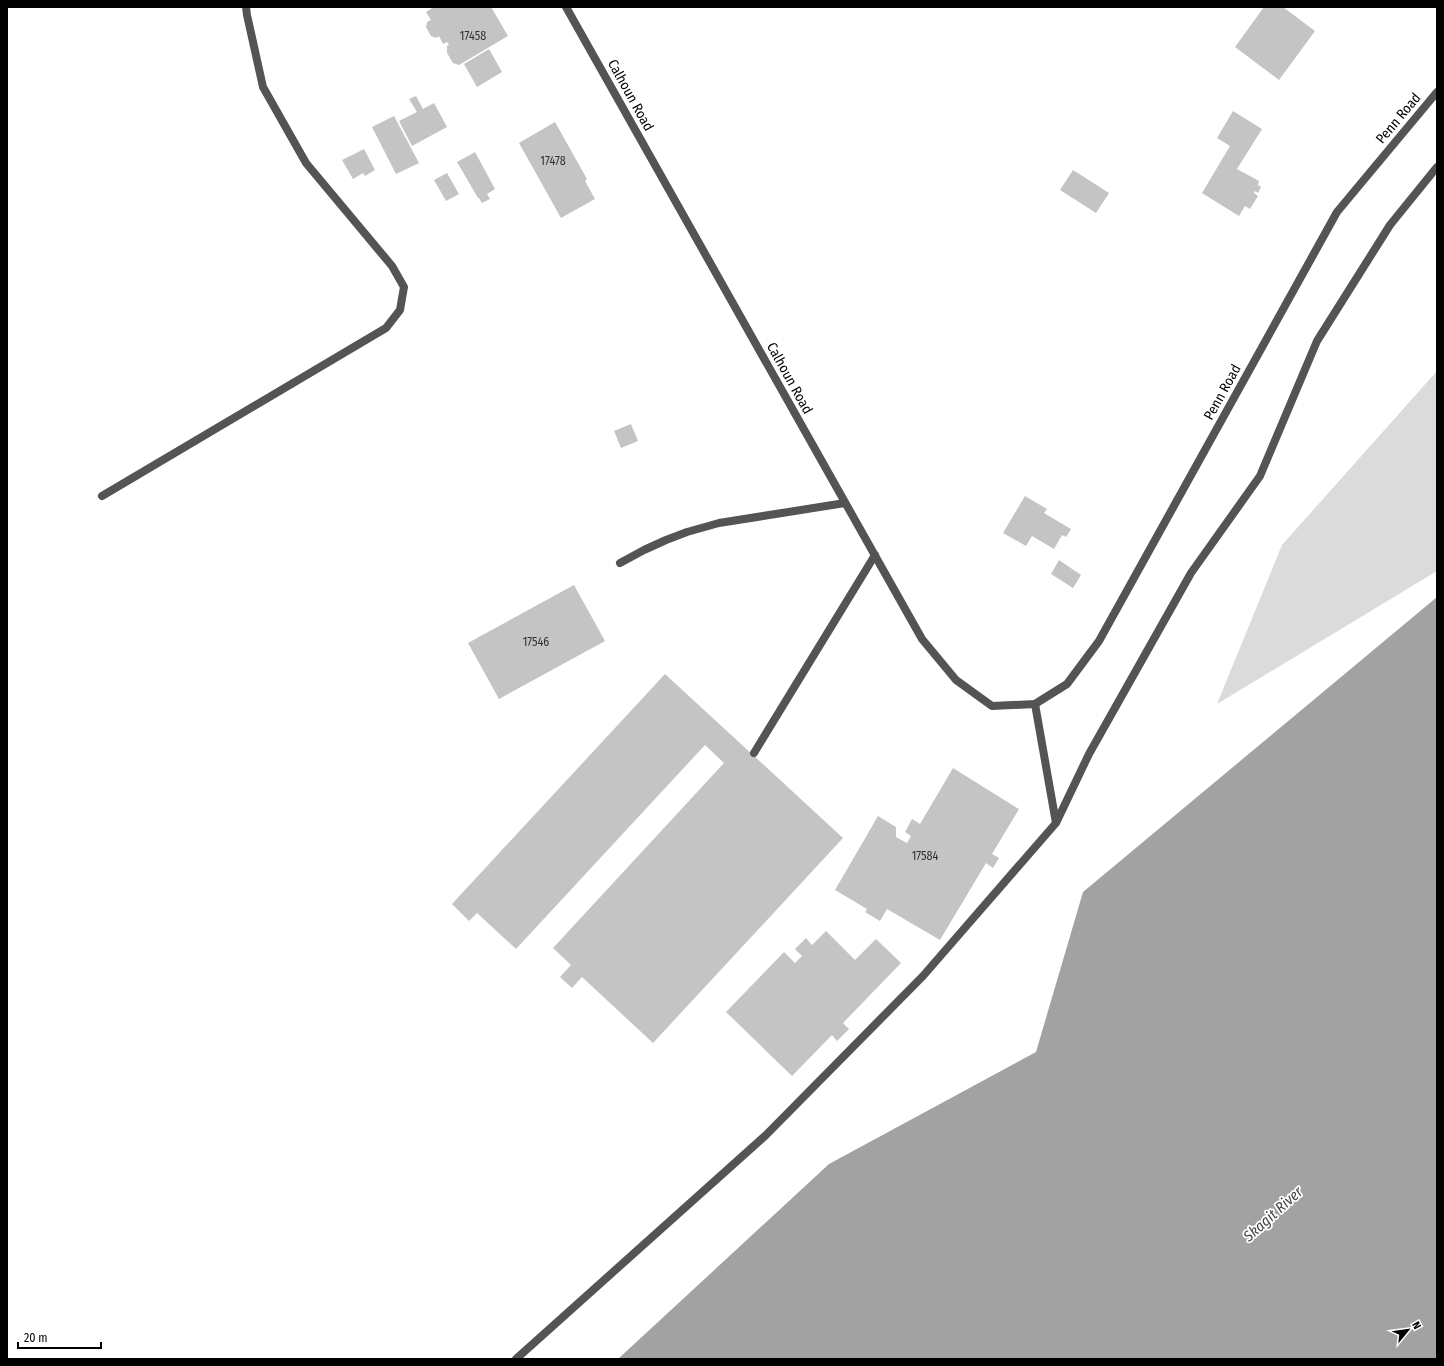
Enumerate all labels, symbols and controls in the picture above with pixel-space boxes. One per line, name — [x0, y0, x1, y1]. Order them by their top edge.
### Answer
house number: 17458 — [460, 29, 486, 43]
street label: Calhoun Road — [604, 57, 657, 134]
street label: Penn Road — [1372, 90, 1424, 147]
house number: 17478 — [540, 154, 566, 168]
street label: Calhoun Road — [763, 340, 816, 417]
street label: Penn Road — [1200, 361, 1245, 423]
house number: 17546 — [523, 635, 549, 649]
house number: 17584 — [912, 849, 939, 863]
water label: Skagit River — [1239, 1182, 1307, 1246]
north arrow — [1388, 1310, 1428, 1350]
text: N — [1409, 1319, 1424, 1331]
scale bar — [18, 1324, 101, 1350]
text: 20 m — [24, 1331, 48, 1345]

